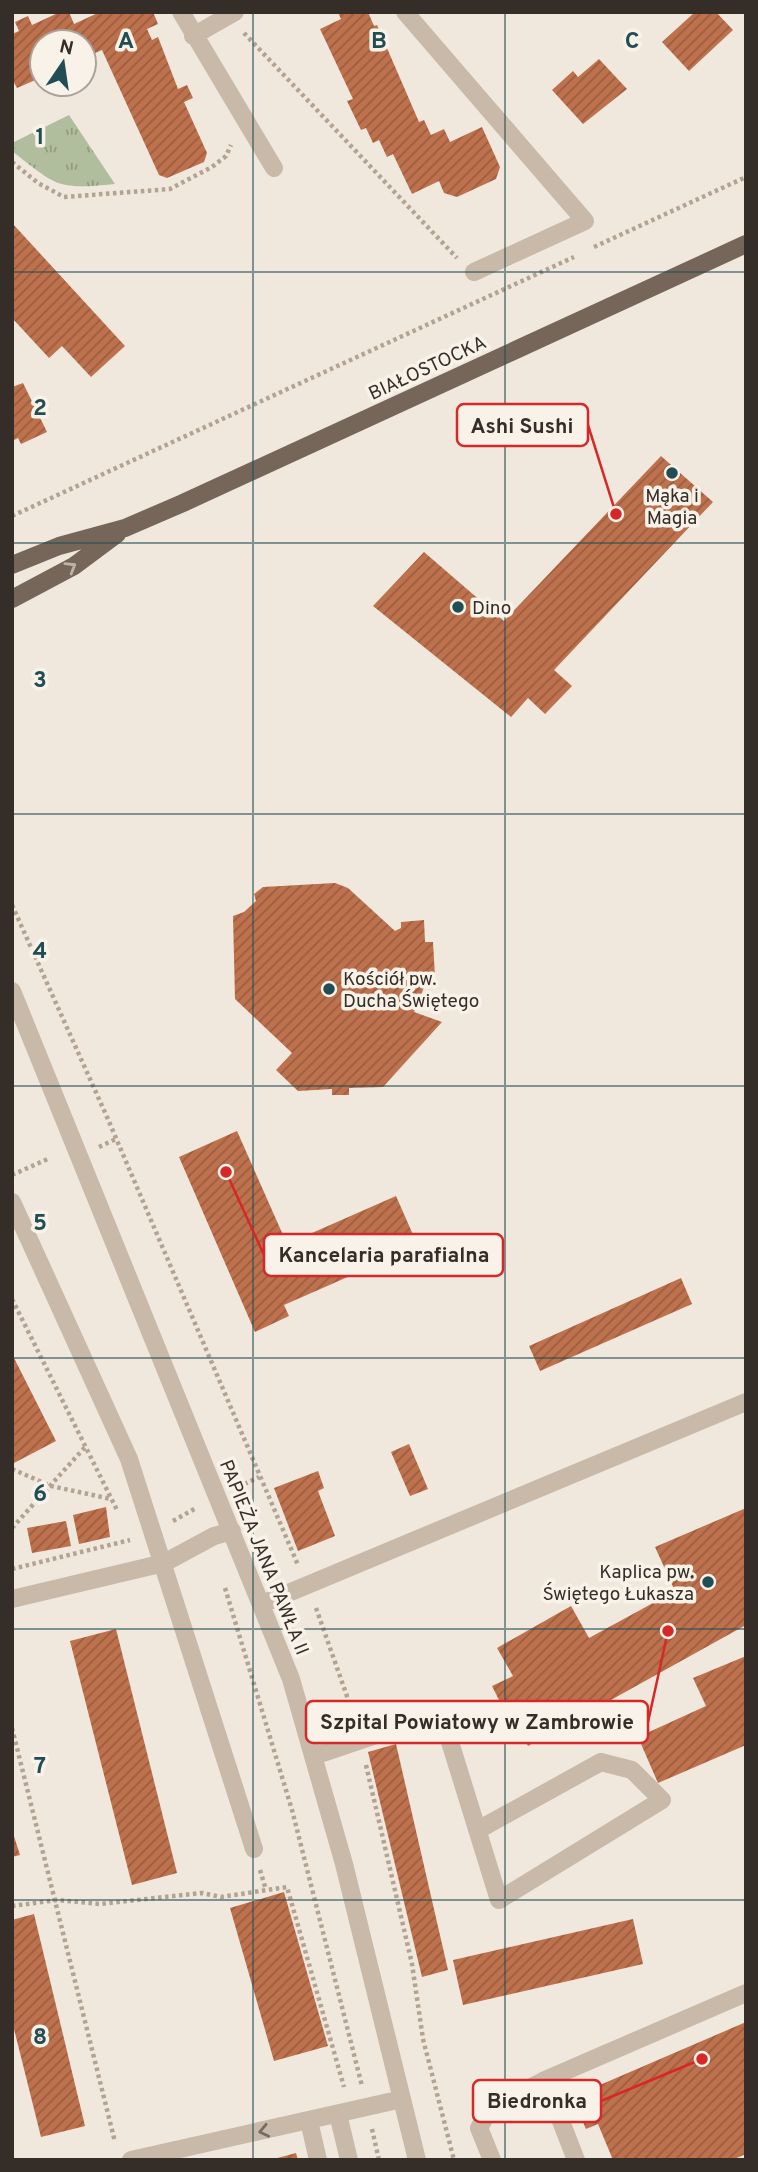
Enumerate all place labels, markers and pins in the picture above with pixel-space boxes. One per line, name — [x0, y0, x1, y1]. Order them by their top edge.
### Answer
callout: Ashi Sushi — [457, 404, 588, 446]
marker: Mąka i Magia — [664, 465, 680, 481]
place label: Mąka i Magia — [645, 485, 699, 531]
place label: Dino — [472, 597, 511, 621]
marker: Dino — [450, 599, 466, 615]
place label: Kościół pw. Ducha Świętego — [343, 968, 479, 1014]
marker: Kościół pw. Ducha Świętego — [321, 981, 337, 997]
callout: Kancelaria parafialna — [264, 1234, 503, 1276]
place label: Kaplica pw. Świętego Łukasza — [542, 1561, 694, 1607]
marker: Kaplica pw. Świętego Łukasza — [700, 1574, 716, 1590]
callout: Szpital Powiatowy w Zambrowie — [306, 1701, 648, 1743]
callout: Biedronka — [473, 2080, 601, 2122]

